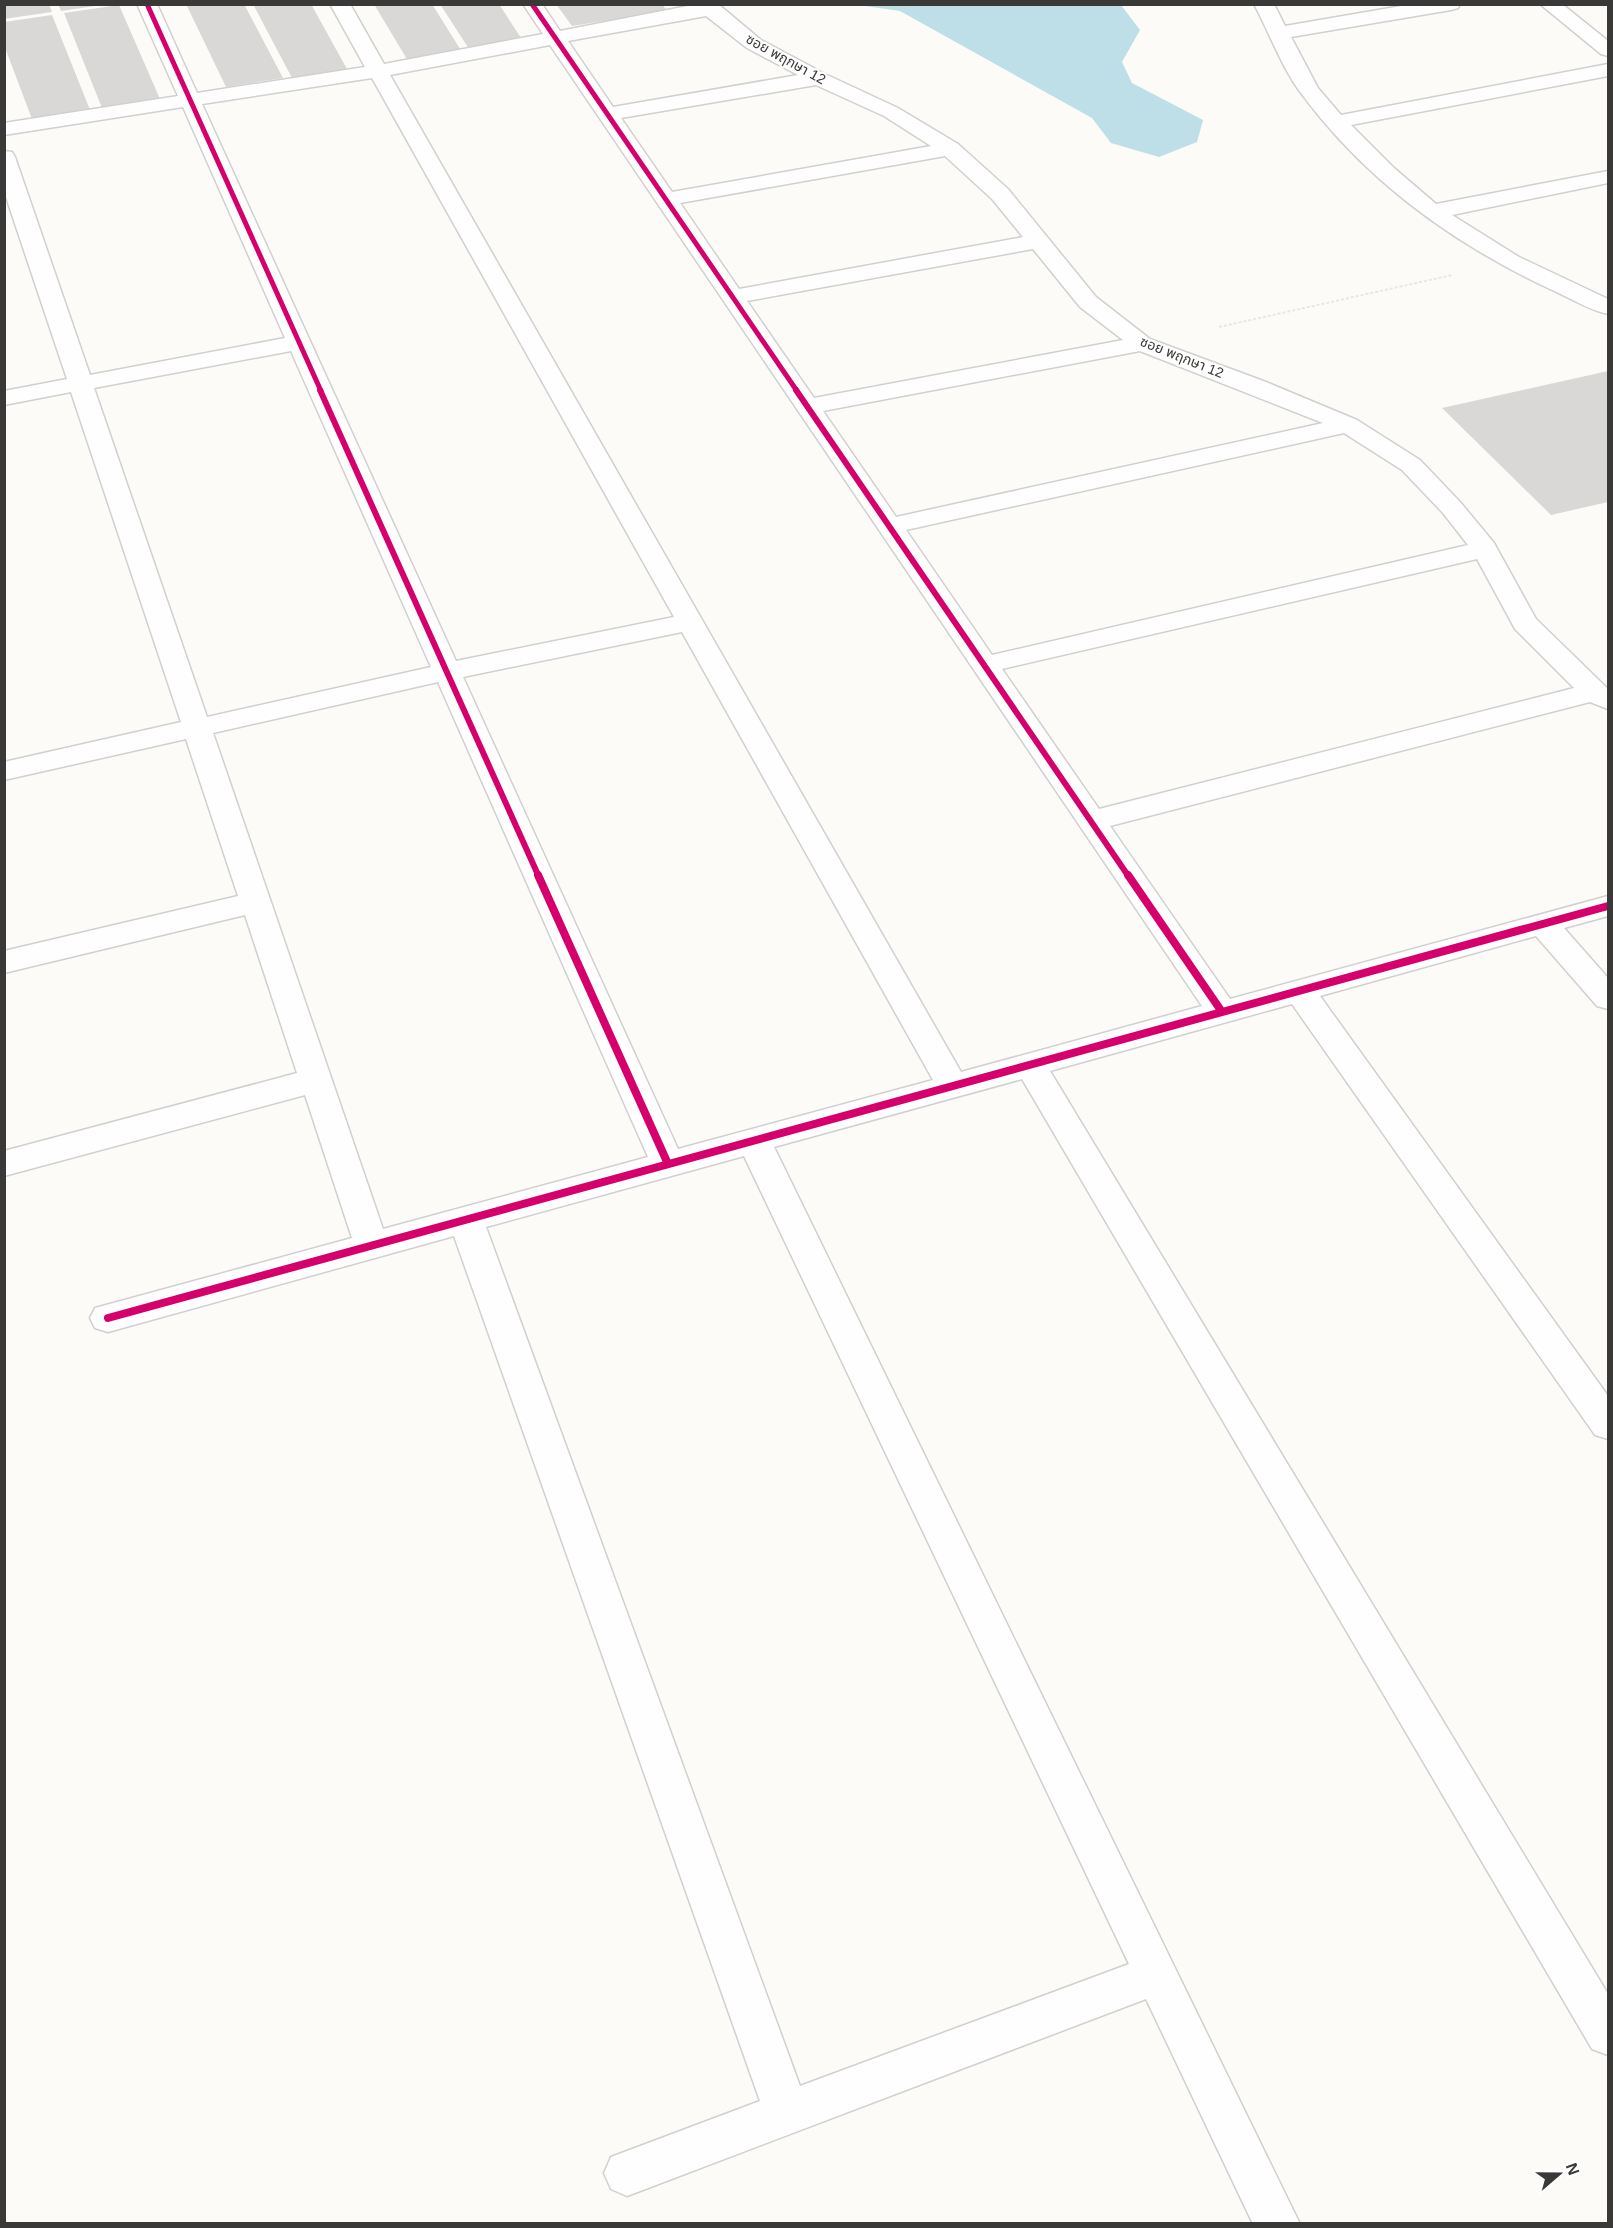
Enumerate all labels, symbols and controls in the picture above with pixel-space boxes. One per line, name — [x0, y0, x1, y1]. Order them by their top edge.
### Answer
street label: ซอย พฤกษา 12 — [743, 31, 829, 88]
street label: ซอย พฤกษา 12 — [1138, 333, 1226, 381]
north arrow — [1529, 2144, 1589, 2204]
text: N — [1563, 2161, 1583, 2177]

